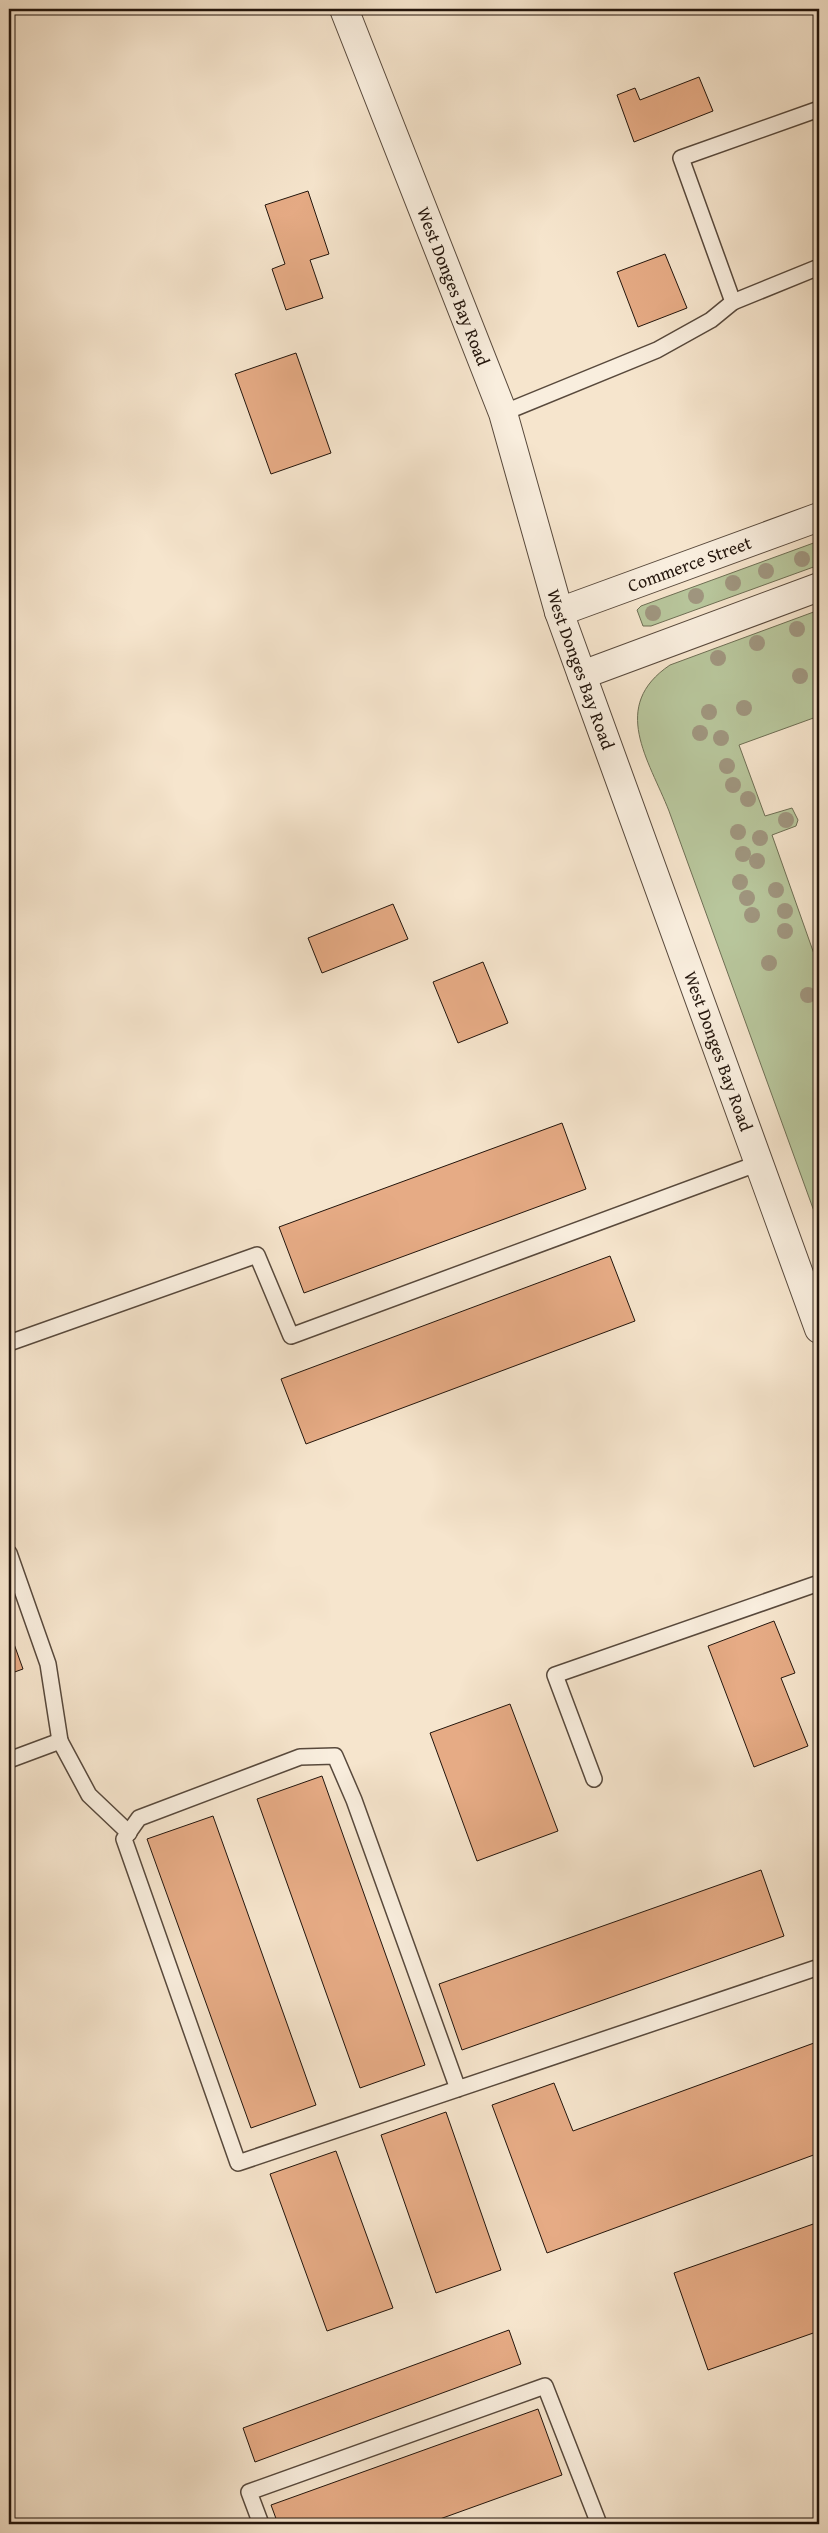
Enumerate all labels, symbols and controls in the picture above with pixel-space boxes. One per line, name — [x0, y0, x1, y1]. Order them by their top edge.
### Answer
street label: West Donges Bay Road — [410, 203, 497, 370]
street label: Commerce Street — [624, 529, 756, 599]
street label: West Donges Bay Road — [540, 586, 622, 754]
street label: West Donges Bay Road — [677, 967, 760, 1135]

